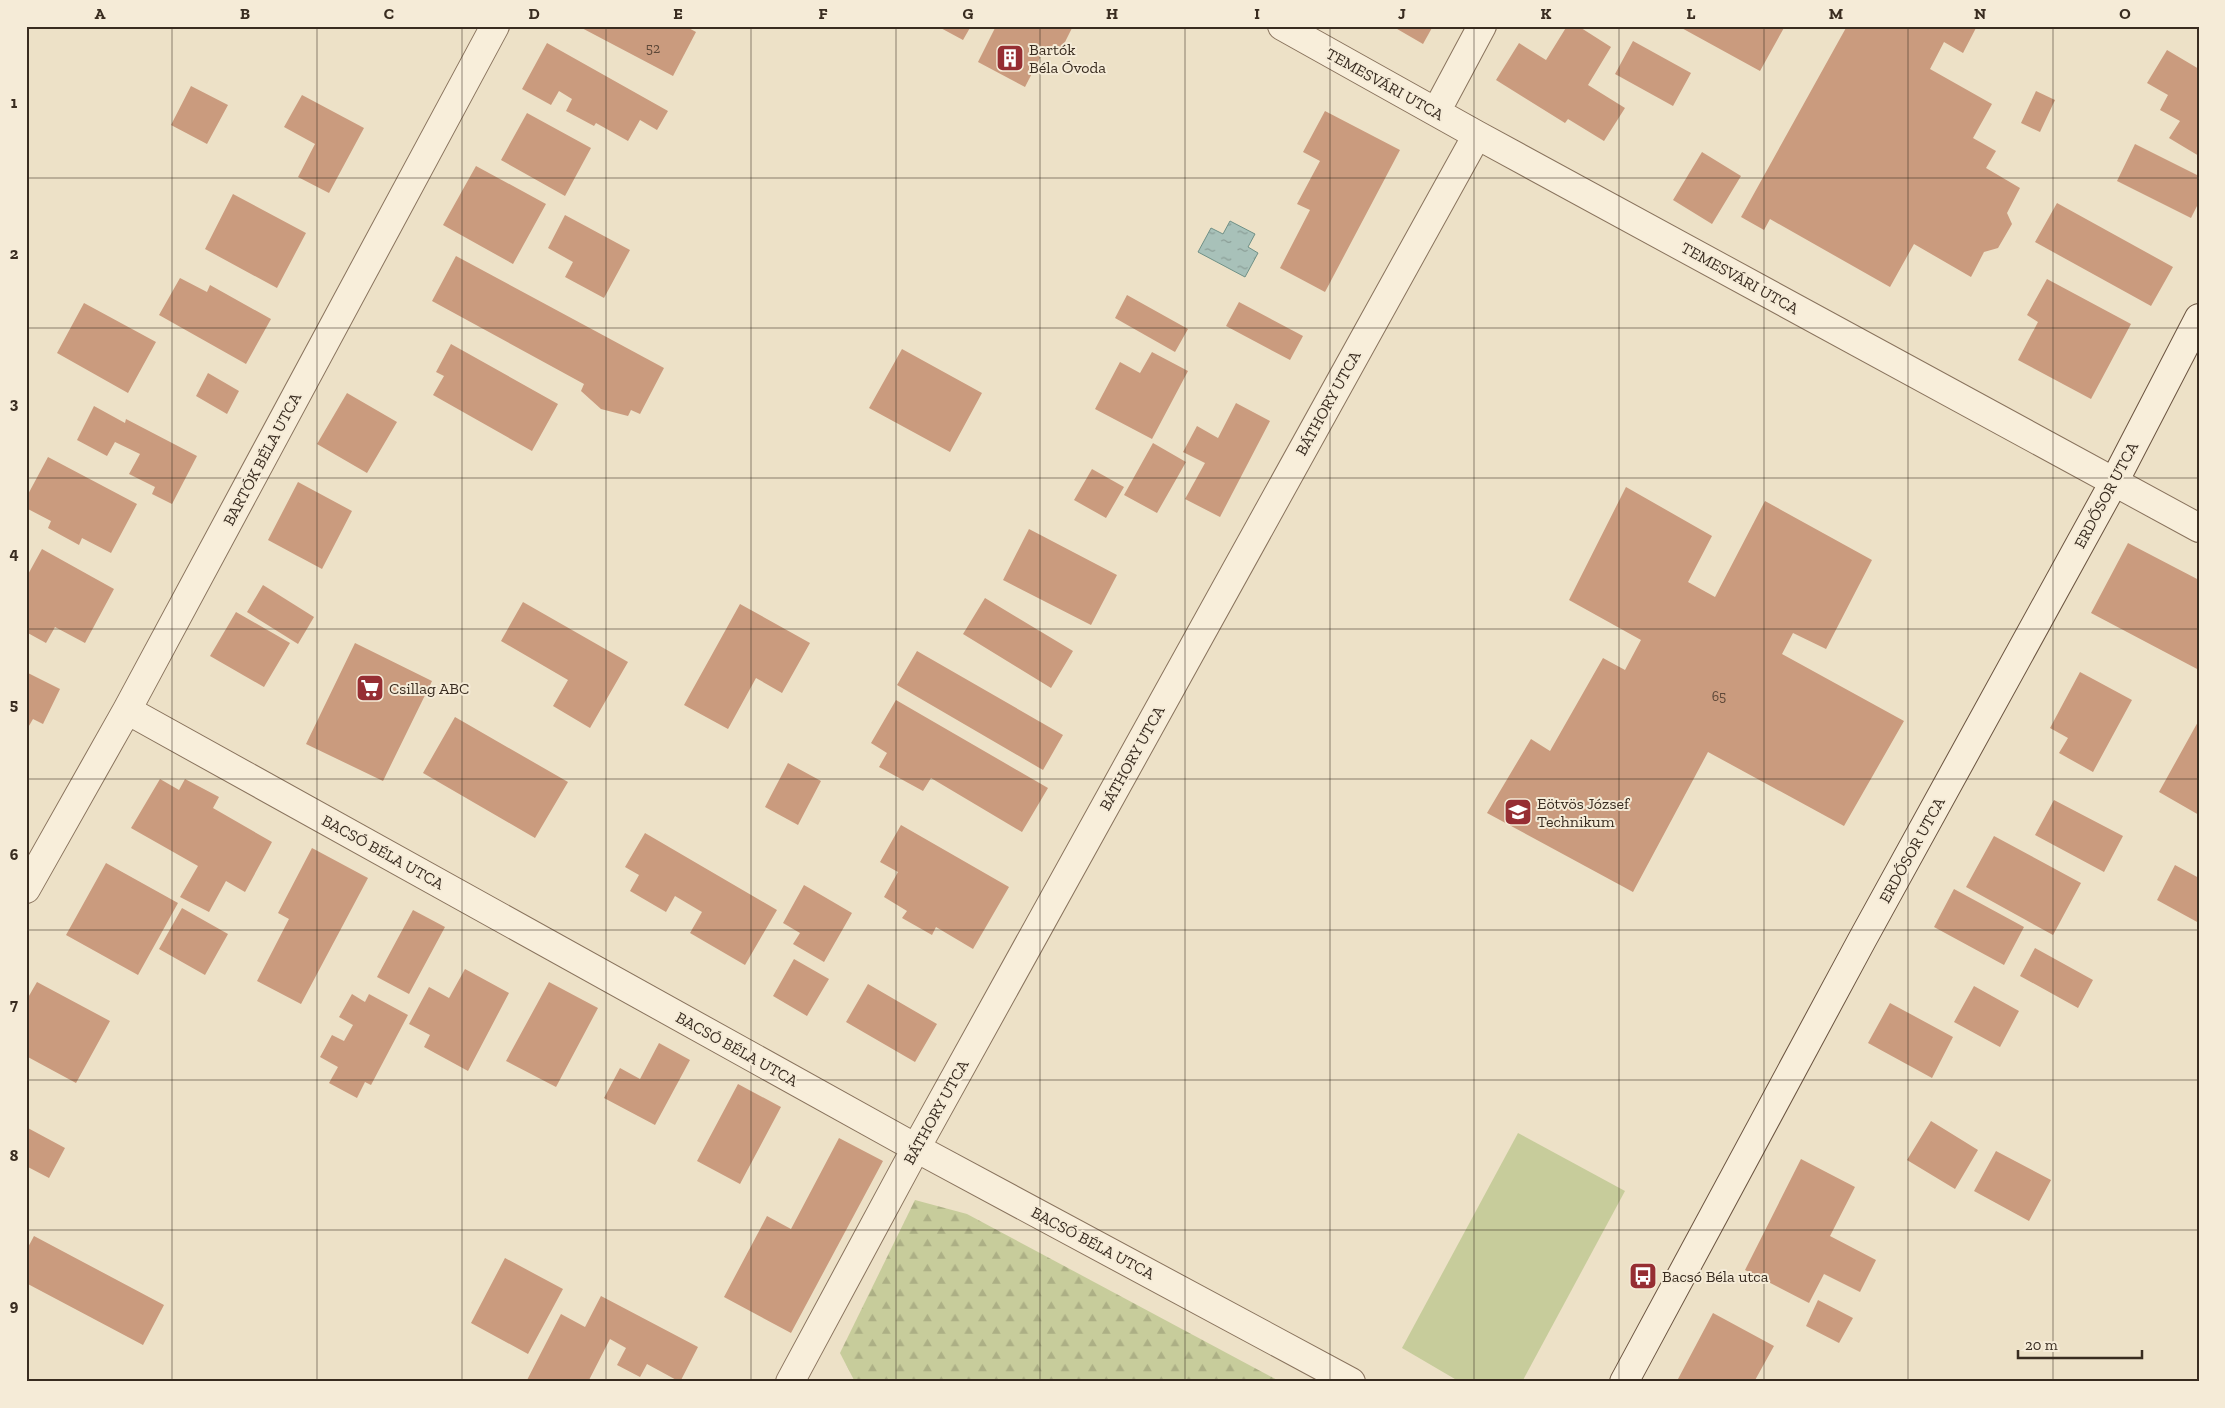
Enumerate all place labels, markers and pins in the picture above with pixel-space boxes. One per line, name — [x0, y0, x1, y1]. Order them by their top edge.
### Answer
place label: Bartók Béla Óvoda — [1029, 40, 1106, 77]
building icon: Bartók Béla Óvoda — [995, 43, 1025, 73]
supermarket icon: Csillag ABC — [355, 673, 385, 703]
place label: Csillag ABC — [389, 679, 469, 698]
place label: Eötvös József Technikum — [1537, 794, 1631, 831]
school or university icon: Eötvös József Technikum — [1503, 797, 1533, 827]
bus stop icon: Bacsó Béla utca — [1628, 1261, 1658, 1291]
place label: Bacsó Béla utca — [1662, 1267, 1769, 1286]

